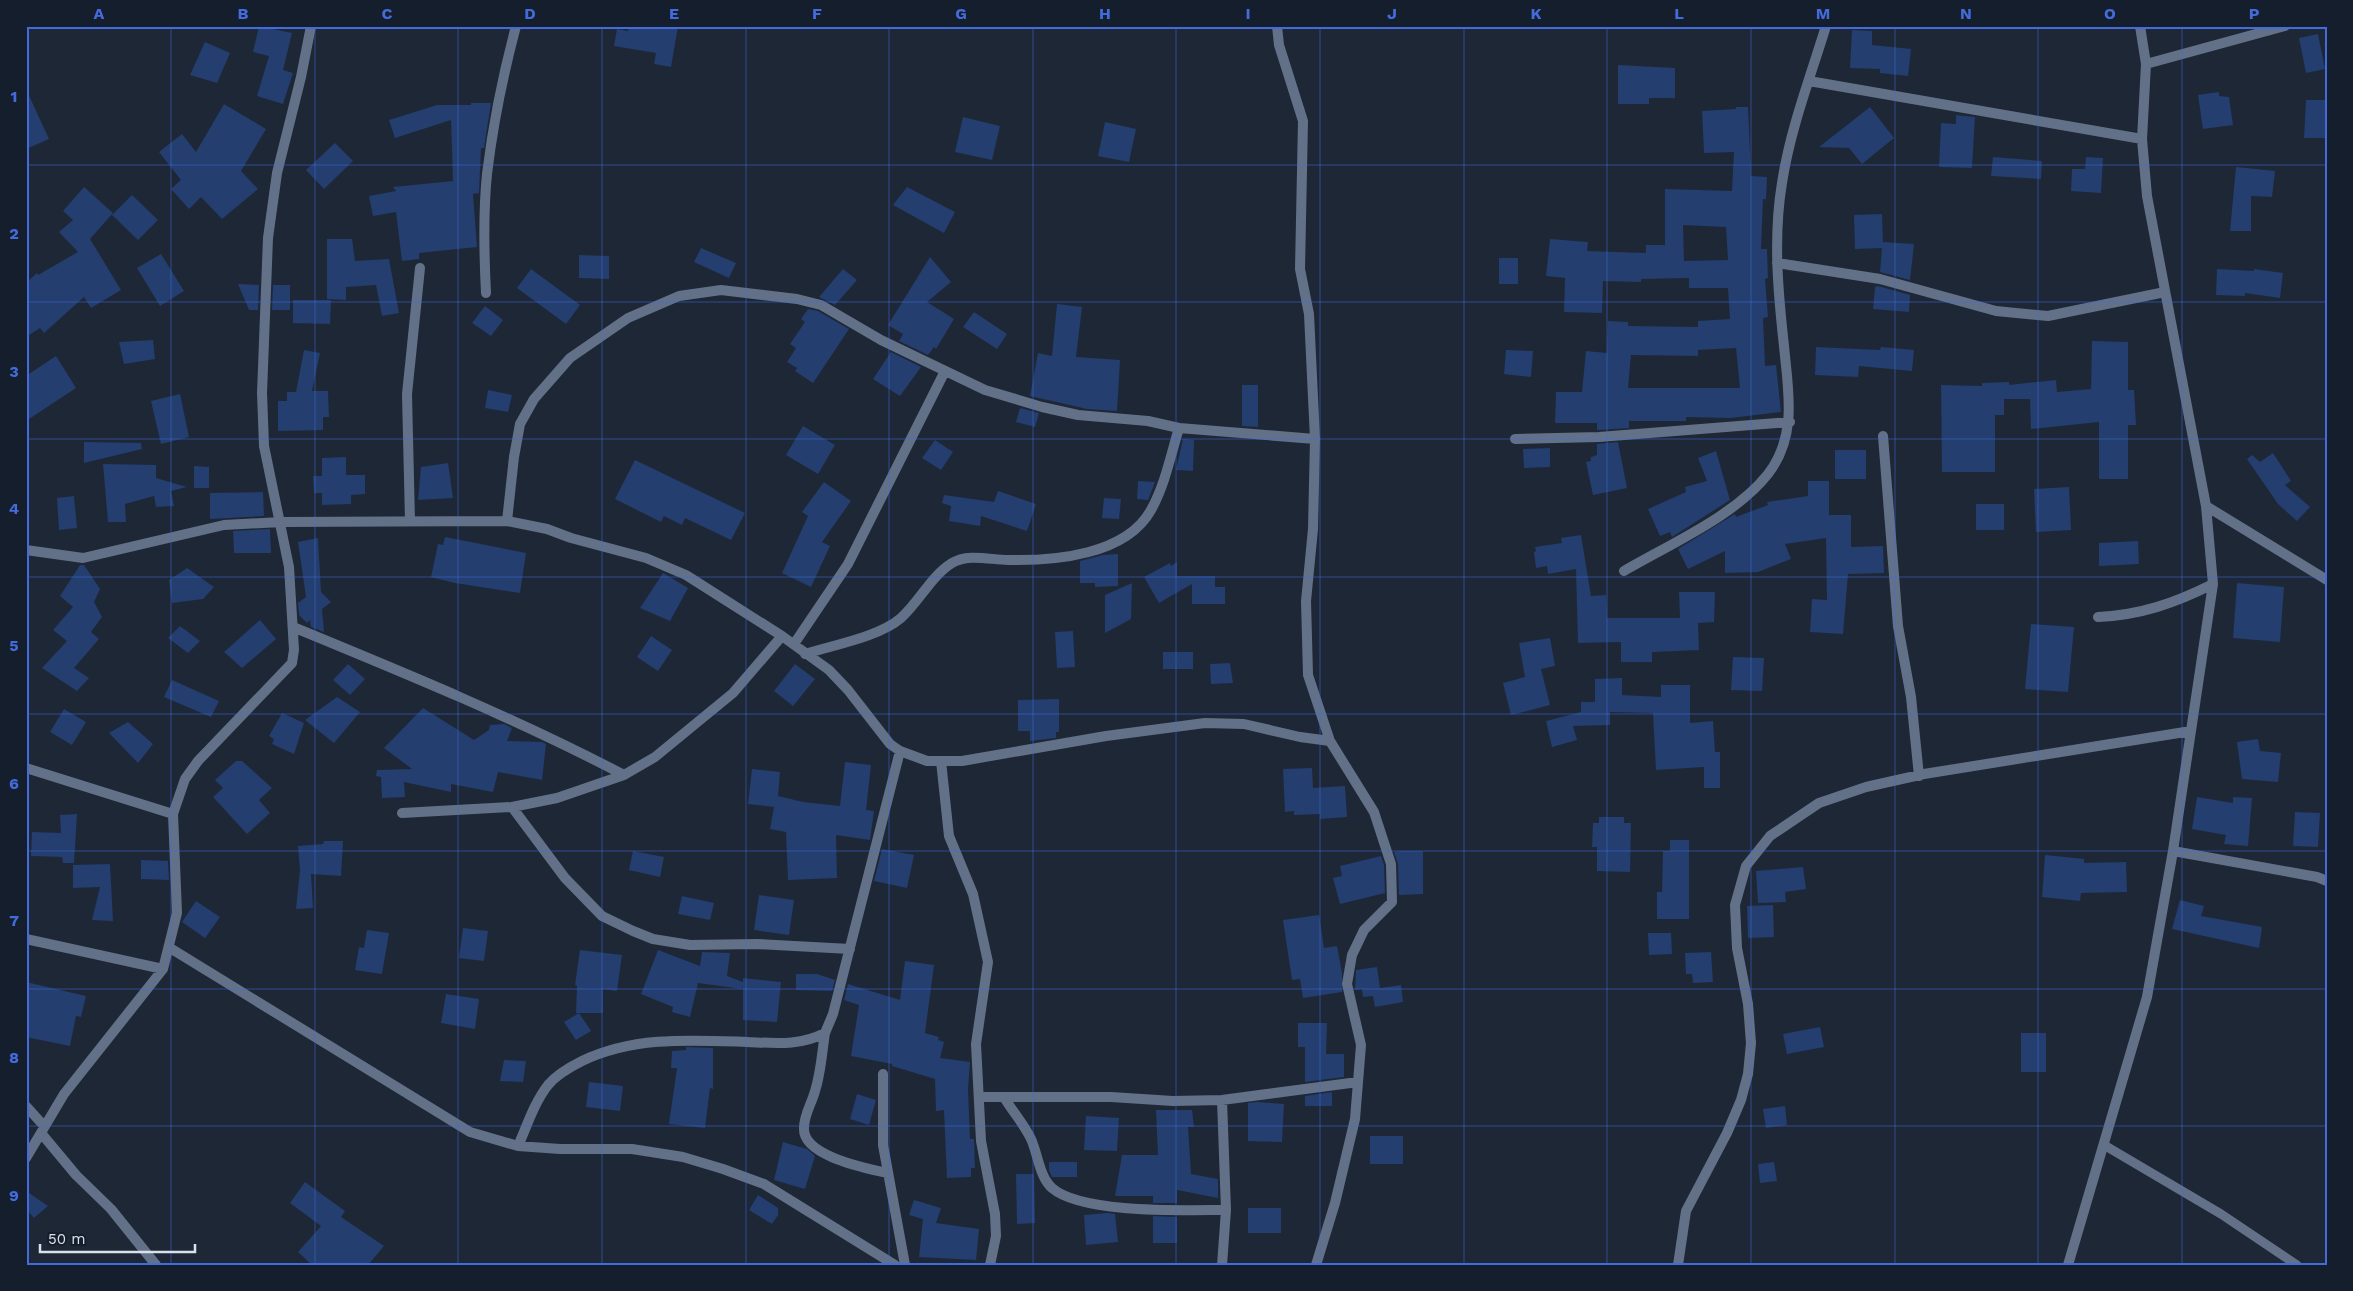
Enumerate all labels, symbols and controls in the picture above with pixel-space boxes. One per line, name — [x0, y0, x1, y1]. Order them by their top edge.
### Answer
text: A — [94, 4, 105, 23]
text: B — [238, 4, 249, 23]
text: C — [382, 4, 393, 23]
text: D — [524, 4, 536, 23]
text: E — [669, 4, 679, 23]
text: F — [812, 4, 822, 23]
text: G — [955, 4, 967, 23]
text: H — [1099, 4, 1111, 23]
text: I — [1245, 4, 1251, 23]
text: J — [1387, 4, 1397, 23]
text: K — [1530, 4, 1542, 23]
text: L — [1674, 4, 1684, 23]
text: M — [1816, 4, 1830, 23]
text: N — [1960, 4, 1972, 23]
text: O — [2104, 4, 2116, 23]
text: P — [2249, 4, 2260, 23]
text: 1 — [11, 87, 17, 106]
text: 2 — [9, 224, 19, 243]
text: 3 — [9, 362, 19, 381]
text: 4 — [9, 499, 19, 518]
text: 5 — [9, 636, 19, 655]
text: 6 — [9, 774, 19, 793]
text: 7 — [9, 911, 19, 930]
text: 8 — [9, 1048, 19, 1067]
text: 9 — [9, 1186, 19, 1205]
scale bar — [40, 1221, 195, 1253]
text: 50 m — [48, 1230, 85, 1248]

